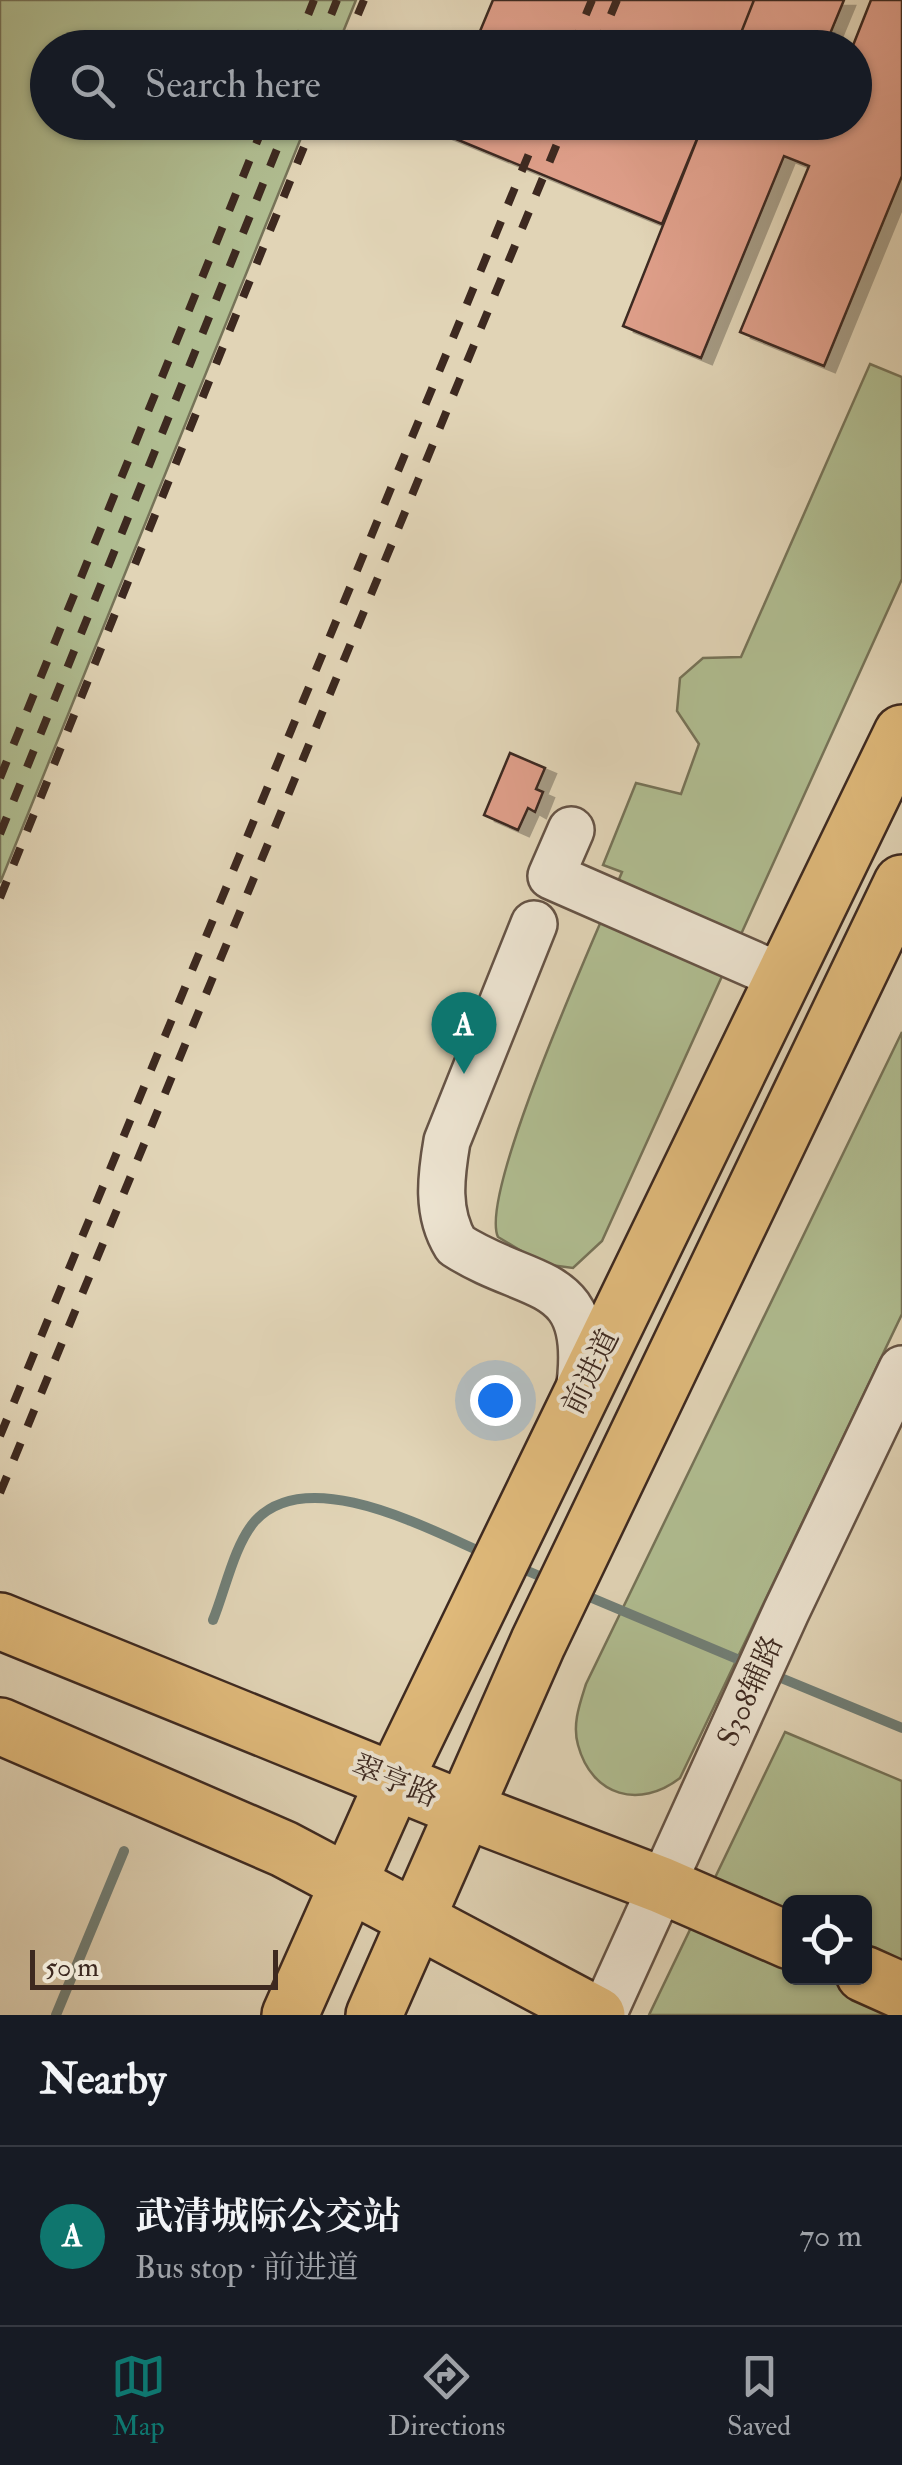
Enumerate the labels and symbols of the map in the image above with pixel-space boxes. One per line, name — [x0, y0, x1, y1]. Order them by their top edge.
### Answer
pin: A — [432, 992, 496, 1074]
street label: 前进道 — [555, 1323, 627, 1421]
your location — [470, 1375, 521, 1426]
street label: S308辅路 — [709, 1630, 791, 1752]
street label: 翠亨路 — [346, 1747, 444, 1815]
scale bar — [30, 1945, 278, 1990]

